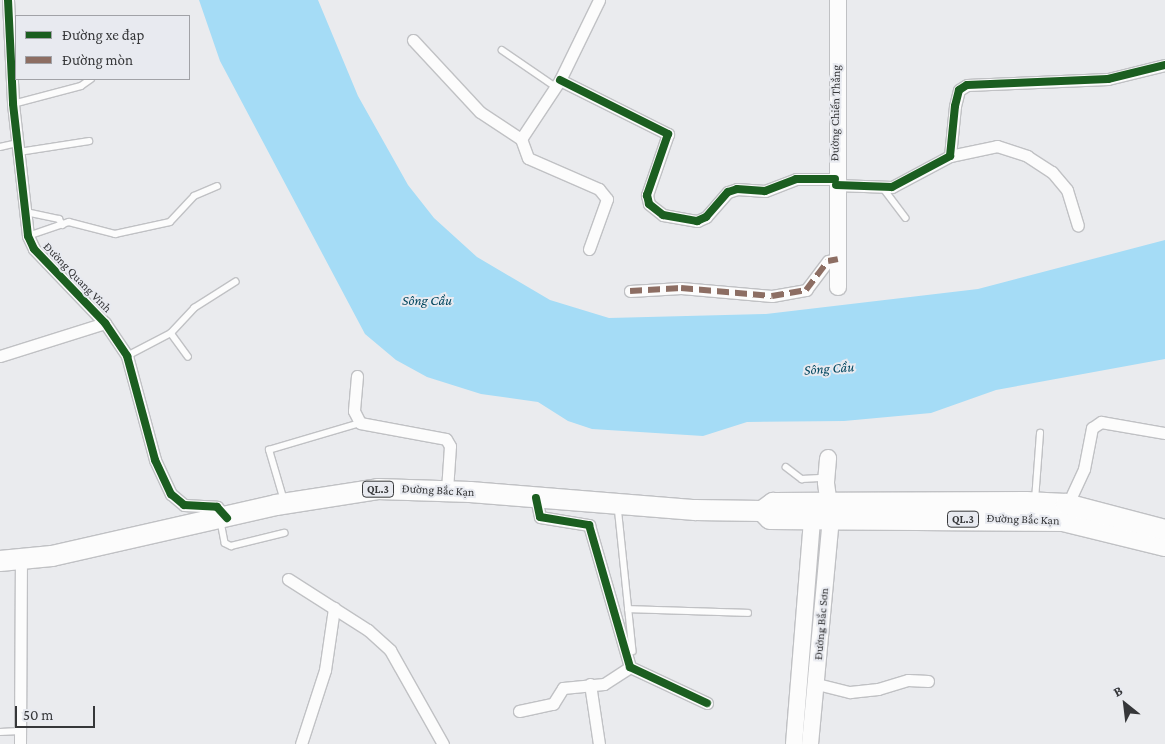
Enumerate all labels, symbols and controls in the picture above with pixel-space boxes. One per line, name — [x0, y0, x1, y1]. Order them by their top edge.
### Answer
legend — [15, 15, 190, 80]
text: Đường xe đạp — [62, 27, 144, 43]
text: Đường mòn — [62, 52, 133, 68]
street label: Đường Chiến Thắng — [828, 65, 844, 161]
street label: Đường Quang Vinh — [40, 240, 114, 316]
water label: Sông Cầu — [402, 292, 452, 308]
water label: Sông Cầu — [803, 358, 855, 378]
road number: QL.3 — [362, 480, 394, 498]
street label: Đường Bắc Kạn — [401, 482, 475, 500]
road number: QL.3 — [947, 510, 979, 528]
street label: Đường Bắc Kạn — [986, 512, 1060, 528]
street label: Đường Bắc Sơn — [812, 587, 832, 661]
north arrow — [1100, 679, 1150, 729]
text: B — [1110, 682, 1125, 700]
scale bar — [18, 696, 98, 728]
text: 50 m — [23, 707, 53, 723]

